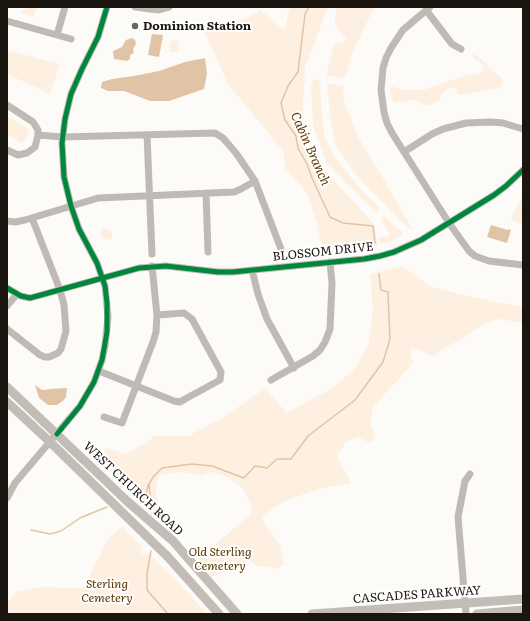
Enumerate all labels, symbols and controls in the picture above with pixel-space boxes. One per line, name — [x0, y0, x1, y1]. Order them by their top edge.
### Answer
place label: Dominion Station — [143, 19, 251, 33]
marker: Dominion Station — [130, 21, 140, 31]
water label: Cabin Branch — [287, 110, 333, 188]
street label: BLOSSOM DRIVE — [272, 240, 374, 264]
street label: WEST CHURCH ROAD — [80, 439, 186, 539]
park label: Old Sterling Cemetery — [188, 545, 252, 573]
park label: Sterling Cemetery — [81, 577, 133, 605]
street label: CASCADES PARKWAY — [352, 583, 482, 607]

